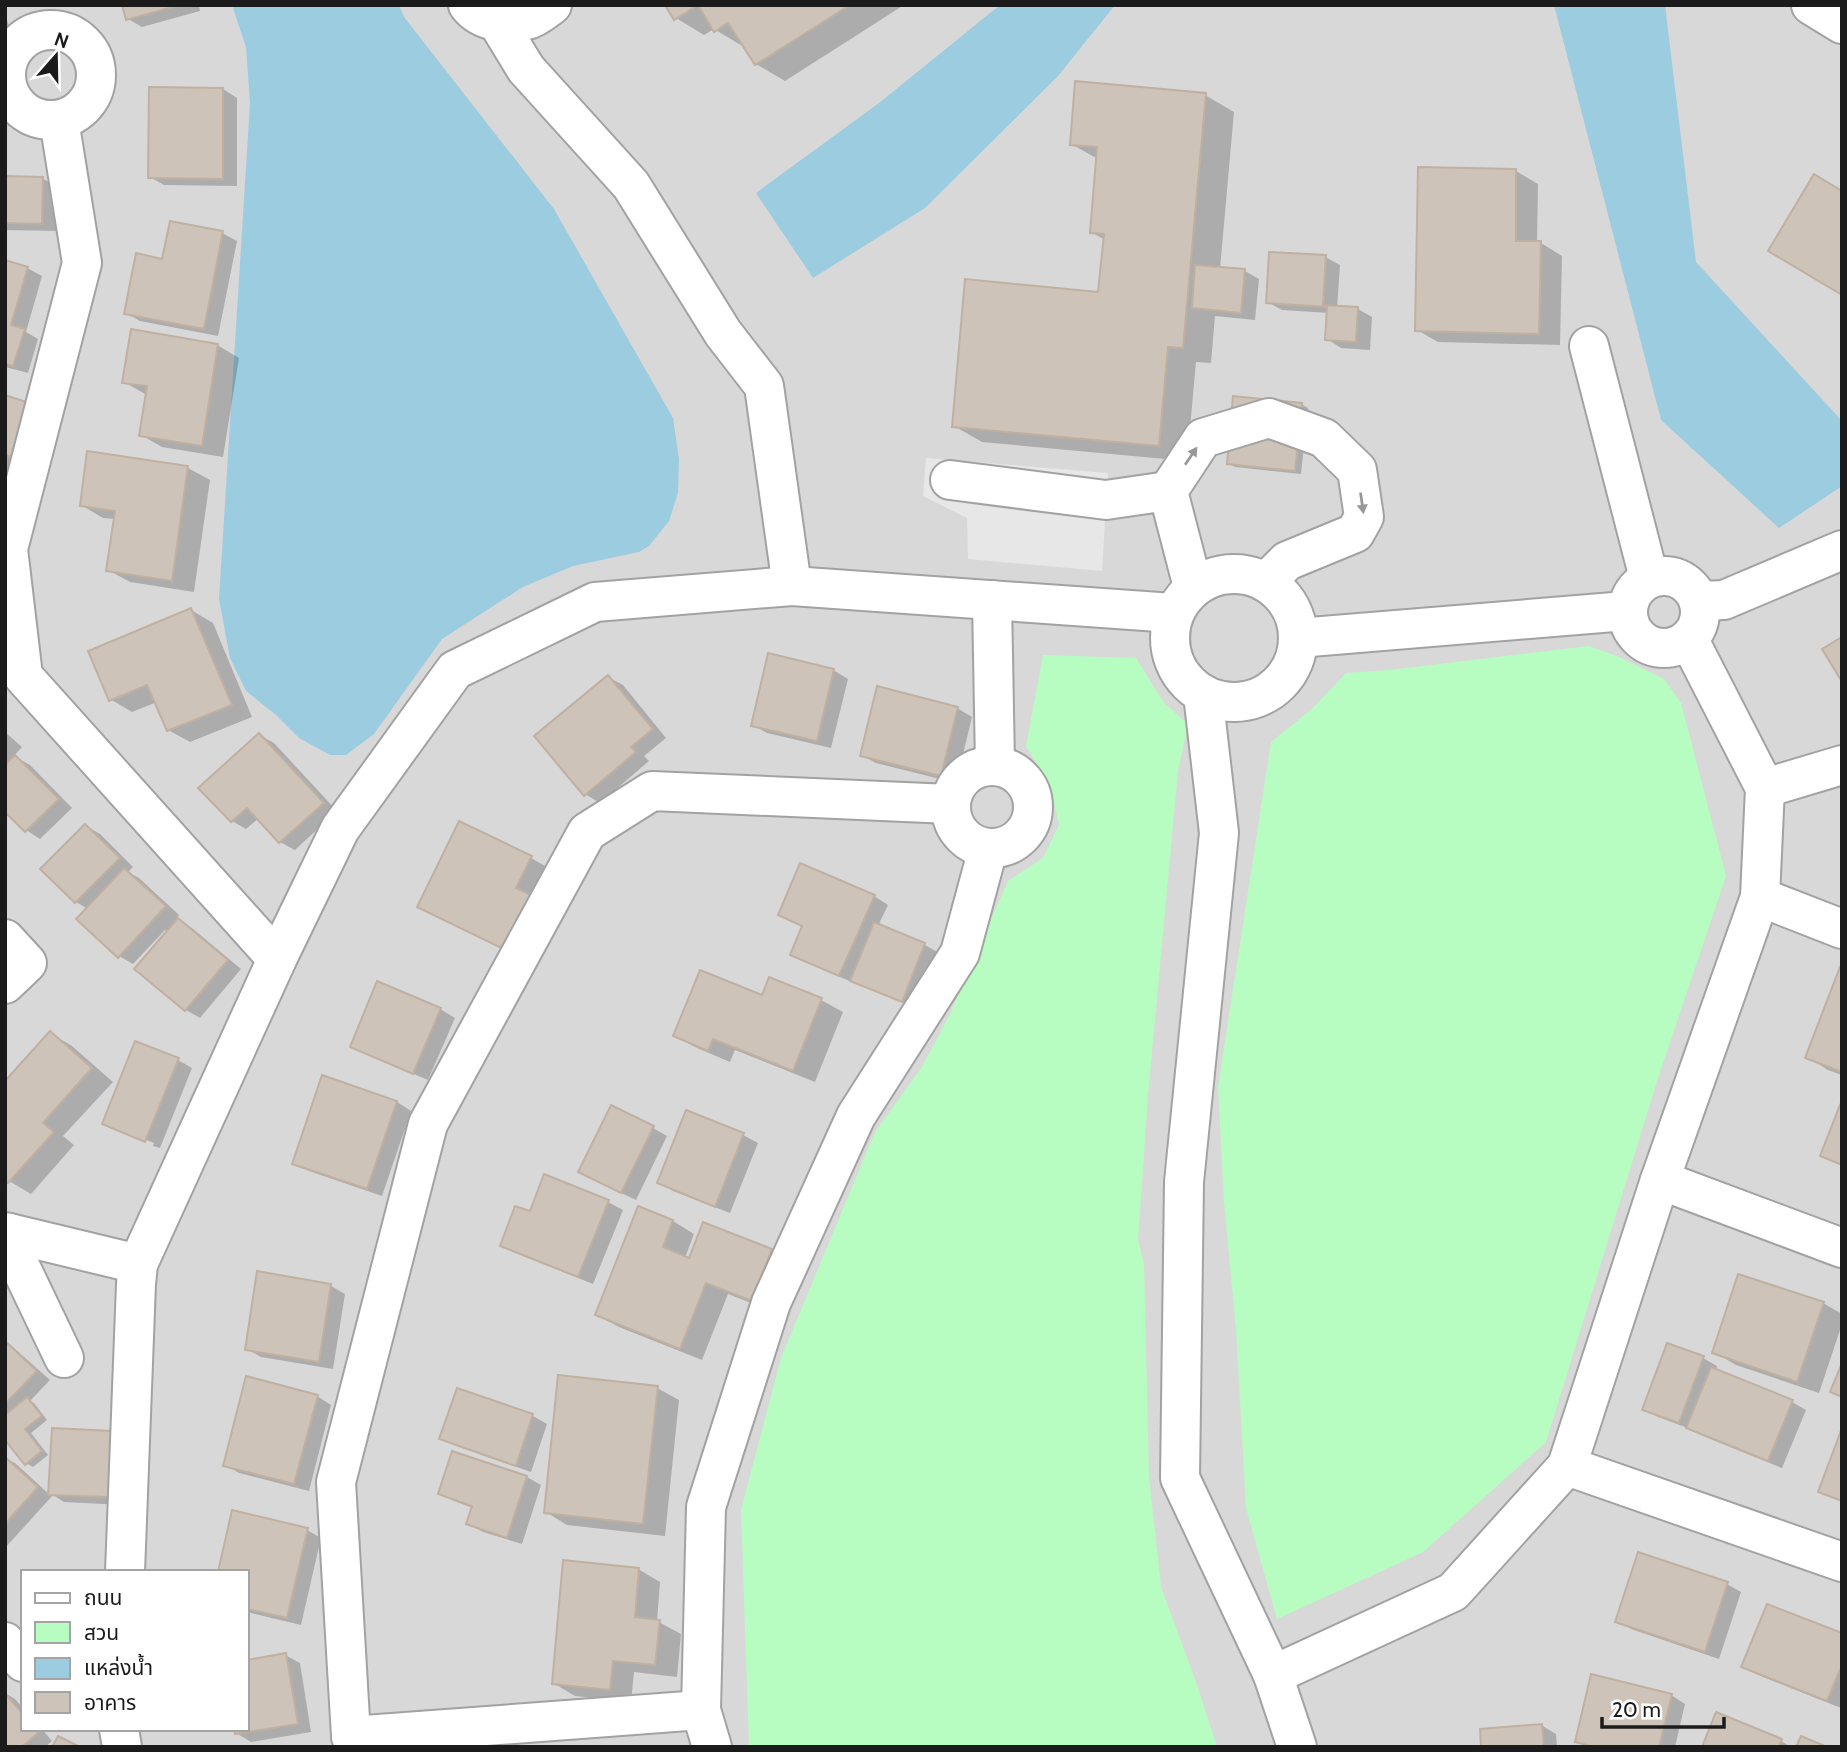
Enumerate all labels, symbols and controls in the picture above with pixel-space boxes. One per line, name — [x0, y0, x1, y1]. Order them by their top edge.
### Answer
north arrow — [21, 21, 91, 91]
text: N — [51, 27, 72, 54]
one-way arrow — [1185, 446, 1198, 466]
one-way arrow — [1356, 492, 1367, 514]
legend — [21, 1570, 248, 1731]
text: ถนน — [84, 1585, 122, 1610]
text: สวน — [84, 1620, 119, 1645]
text: แหล่งน้ำ — [84, 1653, 153, 1680]
scale bar — [1602, 1686, 1724, 1730]
text: อาคาร — [84, 1690, 136, 1715]
text: 20 m — [1612, 1697, 1661, 1722]

